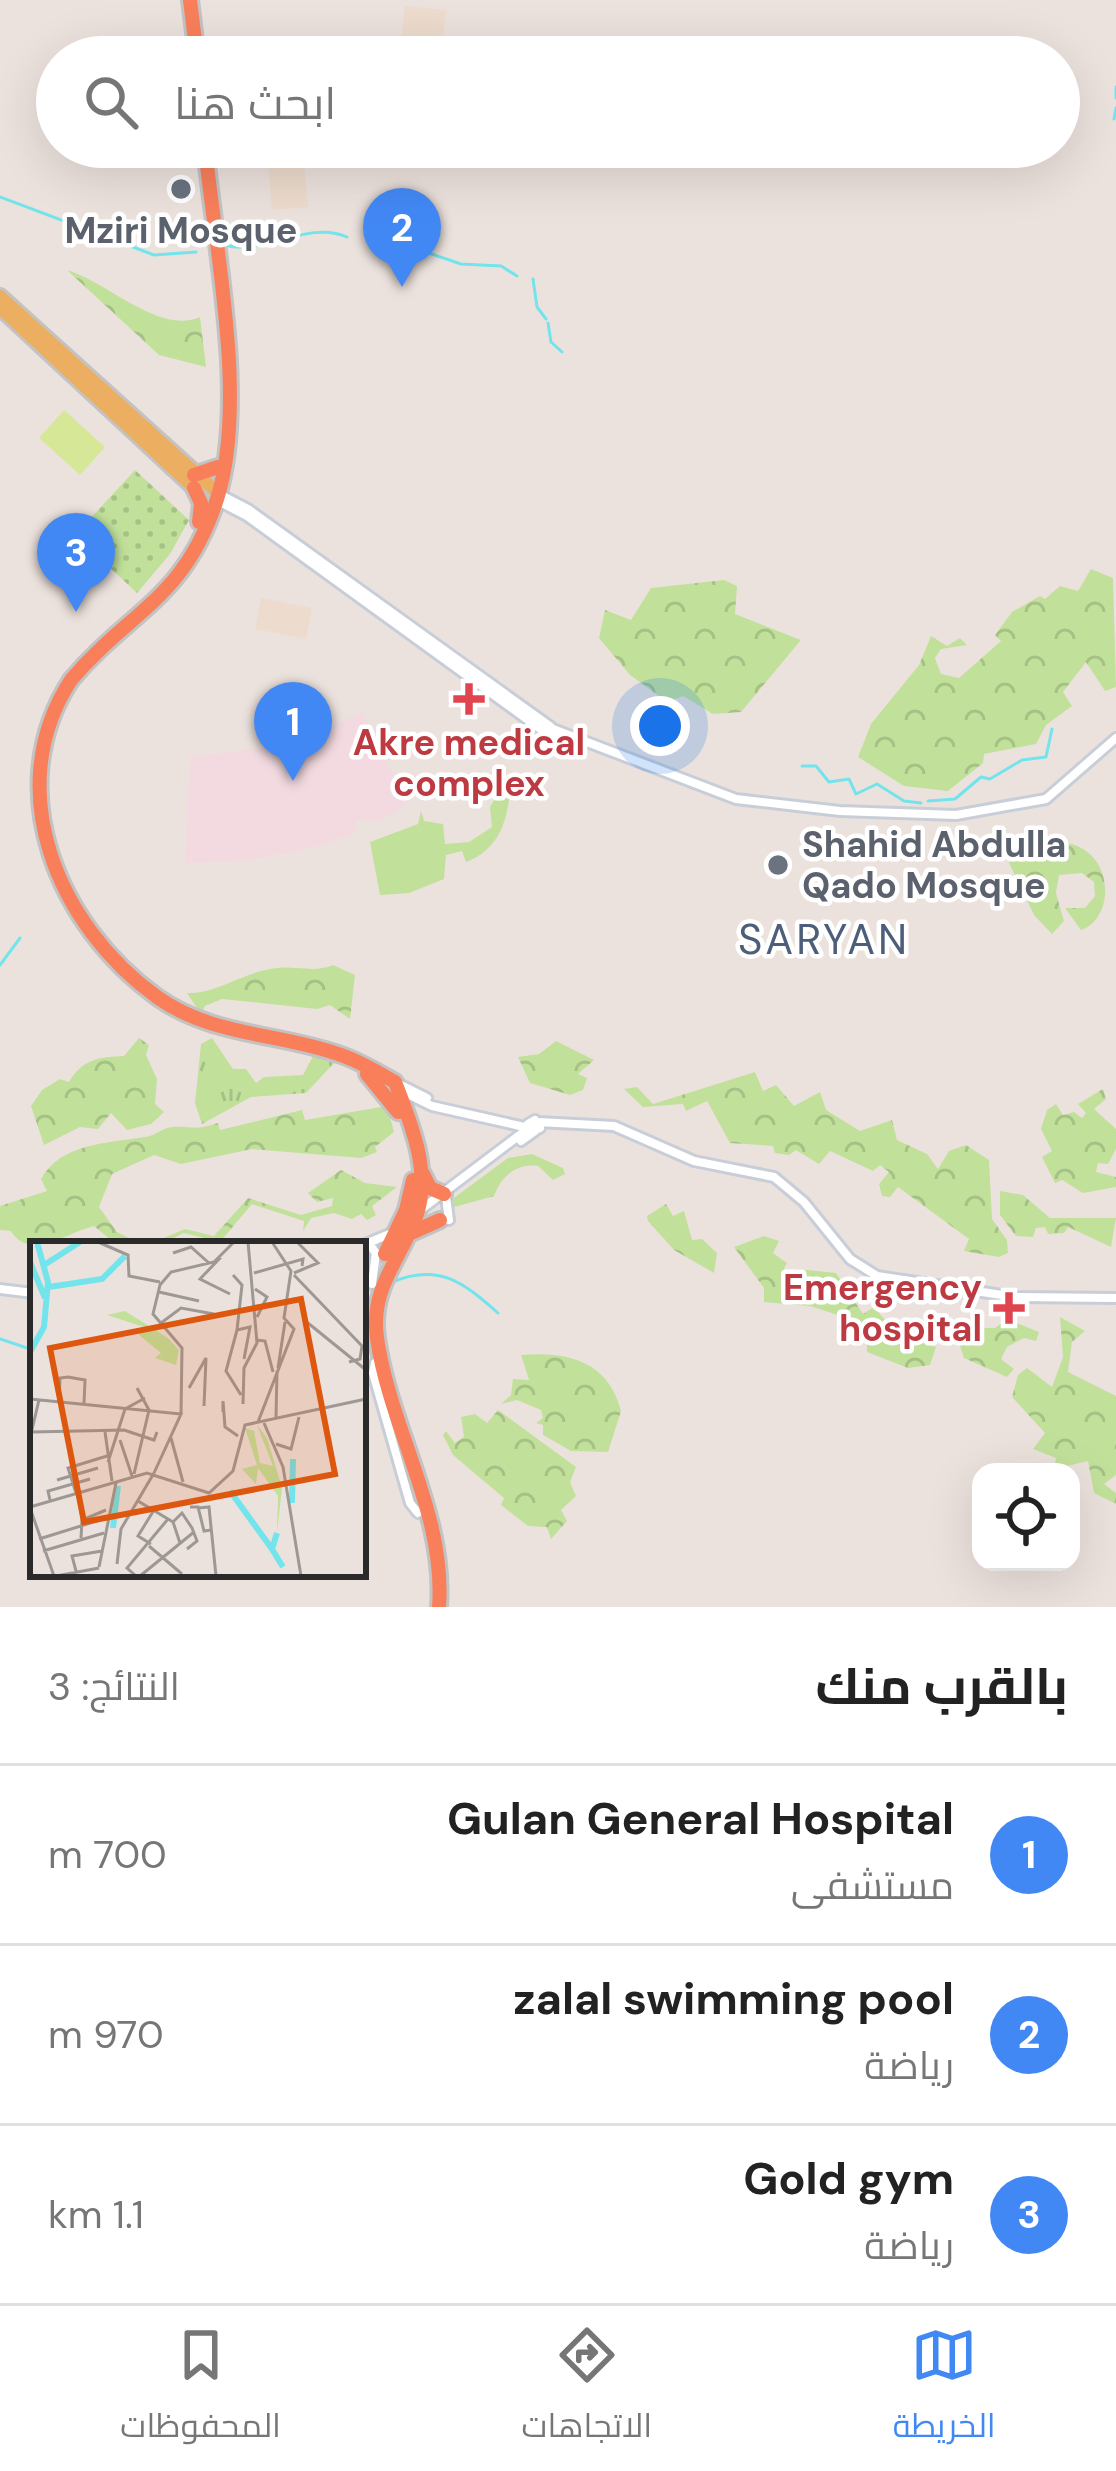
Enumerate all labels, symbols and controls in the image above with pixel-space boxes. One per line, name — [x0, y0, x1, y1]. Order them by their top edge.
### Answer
search box — [36, 36, 1080, 168]
icon: search — [78, 69, 144, 135]
text: ابحث هنا — [174, 74, 336, 133]
marker: Mziri Mosque — [168, 176, 194, 202]
pin: 2 — [363, 188, 441, 287]
place label: Mziri Mosque — [65, 207, 297, 254]
pin: 3 — [37, 513, 115, 612]
pin: 1 — [254, 682, 332, 781]
marker: Akre medical complex — [453, 683, 485, 715]
your location — [630, 696, 690, 756]
place label: Akre medical complex — [353, 719, 585, 807]
place label: Shahid Abdulla Qado Mosque — [802, 821, 1066, 909]
marker: Shahid Abdulla Qado Mosque — [765, 852, 791, 878]
district label: SARYAN — [738, 912, 910, 967]
inset map — [30, 1241, 366, 1577]
place label: Emergency hospital — [783, 1264, 982, 1352]
marker: Emergency hospital — [993, 1292, 1025, 1324]
map controls — [972, 1463, 1080, 1571]
button: locate — [972, 1463, 1080, 1571]
text: بالقرب منك — [815, 1653, 1068, 1720]
text: النتائج: 3 — [48, 1661, 180, 1712]
text: Gulan General Hospital — [447, 1789, 954, 1848]
text: 700 m — [48, 1829, 167, 1880]
text: 1 — [1022, 1829, 1036, 1880]
text: مستشفى — [791, 1860, 954, 1911]
text: zalal swimming pool — [514, 1969, 954, 2028]
text: 970 m — [48, 2009, 164, 2060]
text: 2 — [1018, 2009, 1040, 2060]
text: رياضة — [864, 2040, 954, 2091]
text: Gold gym — [743, 2149, 954, 2208]
text: 1.1 km — [48, 2189, 144, 2240]
text: 3 — [1017, 2189, 1041, 2240]
text: رياضة — [864, 2220, 954, 2271]
tab: المحفوظات — [120, 2322, 281, 2456]
tab: الاتجاهات — [522, 2322, 652, 2456]
tab: الخريطة — [893, 2322, 996, 2456]

